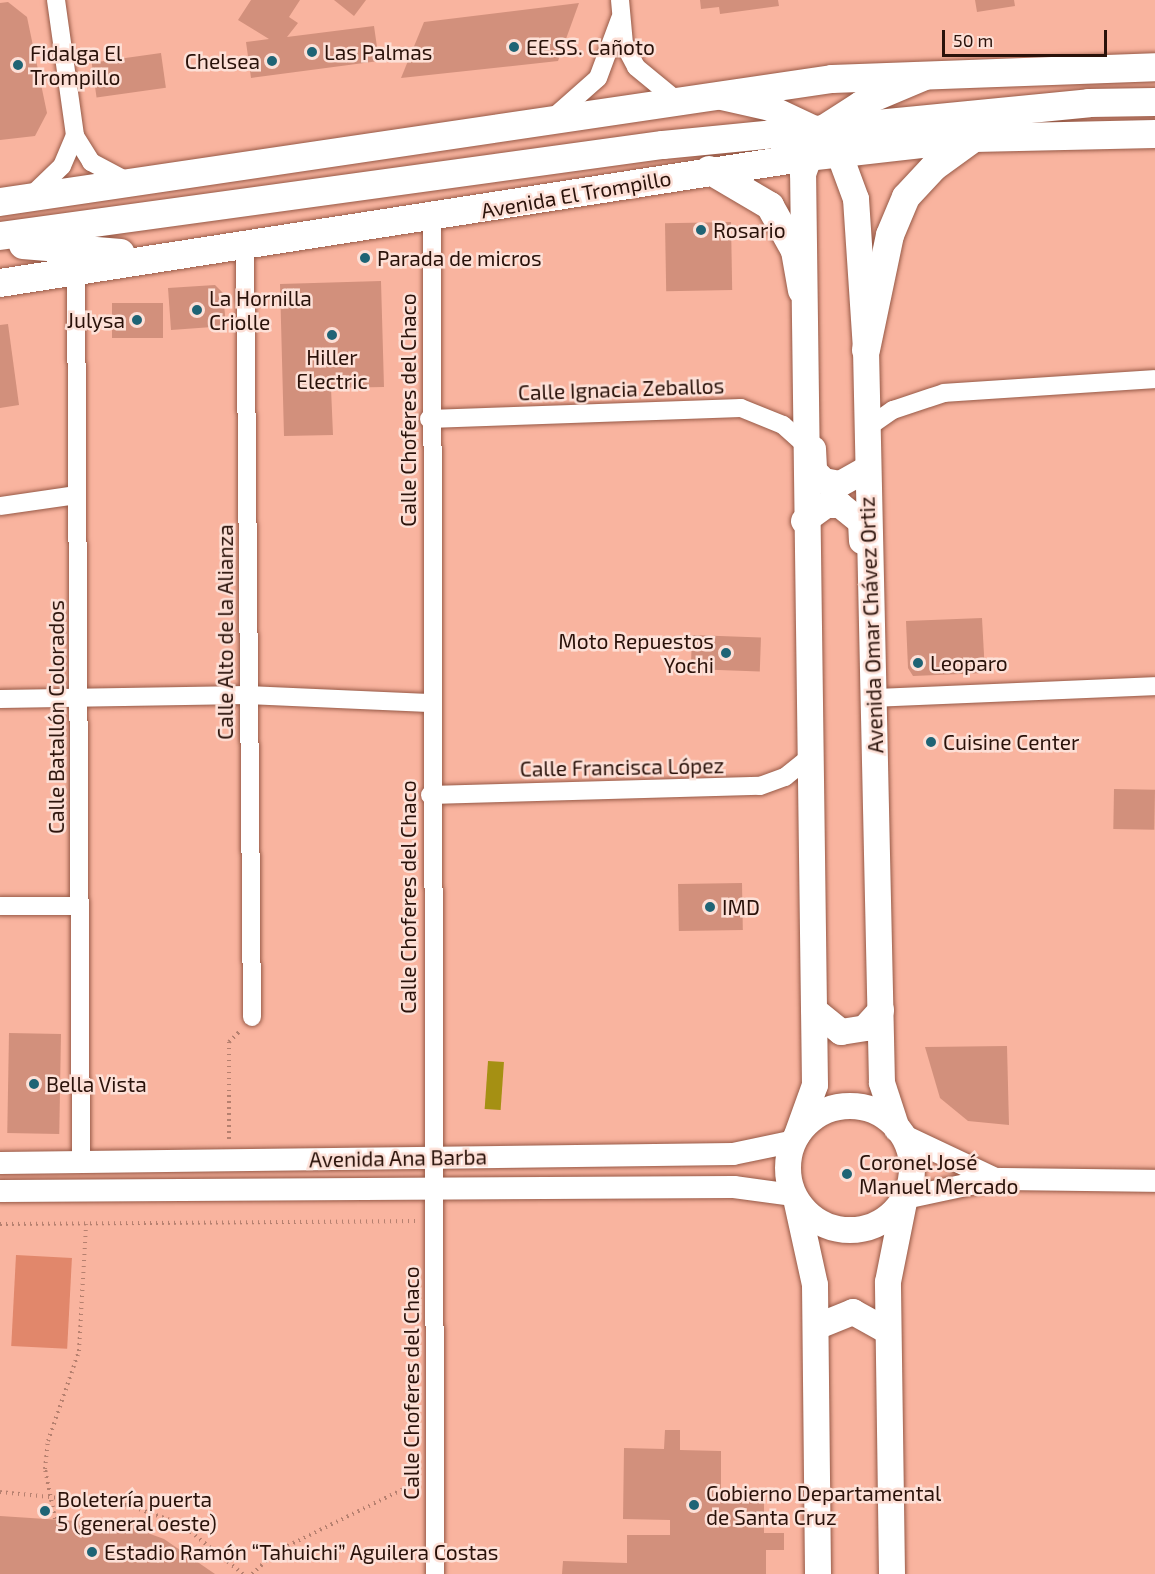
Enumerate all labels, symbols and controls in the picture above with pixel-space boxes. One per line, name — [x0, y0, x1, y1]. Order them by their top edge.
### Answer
scale bar — [945, 18, 1110, 56]
text: 50 m — [953, 29, 993, 51]
place label: EE.SS. Cañoto — [526, 34, 655, 60]
place label: Las Palmas — [324, 39, 432, 65]
place label: Fidalga El Trompillo — [30, 40, 122, 90]
marker: EE.SS. Cañoto — [507, 40, 521, 54]
marker: Las Palmas — [305, 45, 319, 59]
place label: Chelsea — [185, 48, 260, 74]
marker: Chelsea — [265, 54, 279, 68]
marker: Fidalga El Trompillo — [11, 58, 25, 72]
street label: Avenida El Trompillo — [478, 165, 674, 223]
place label: Rosario — [713, 217, 786, 243]
marker: Rosario — [694, 223, 708, 237]
place label: Parada de micros — [377, 245, 542, 271]
marker: Parada de micros — [358, 251, 372, 265]
place label: La Hornilla Criolle — [209, 285, 312, 335]
street label: Calle Choferes del Chaco — [395, 293, 421, 527]
marker: La Hornilla Criolle — [190, 303, 204, 317]
place label: Julysa — [67, 307, 125, 333]
marker: Julysa — [130, 313, 144, 327]
marker: Hiller Electric — [325, 328, 339, 342]
place label: Hiller Electric — [296, 344, 368, 394]
street label: Calle Ignacia Zeballos — [517, 373, 725, 405]
street label: Avenida Omar Chávez Ortiz — [854, 496, 888, 754]
street label: Calle Alto de la Alianza — [212, 524, 238, 740]
street label: Calle Batallón Colorados — [43, 600, 69, 834]
place label: Moto Repuestos Yochi — [558, 628, 714, 678]
marker: Moto Repuestos Yochi — [719, 646, 733, 660]
place label: Leoparo — [930, 650, 1008, 676]
marker: Leoparo — [911, 656, 925, 670]
place label: Cuisine Center — [943, 729, 1079, 755]
marker: Cuisine Center — [924, 735, 938, 749]
street label: Calle Francisca López — [520, 753, 724, 781]
street label: Calle Choferes del Chaco — [395, 780, 421, 1014]
place label: IMD — [722, 894, 760, 920]
marker: IMD — [703, 900, 717, 914]
place label: Bella Vista — [46, 1071, 147, 1097]
marker: Bella Vista — [27, 1077, 41, 1091]
street label: Avenida Ana Barba — [309, 1144, 487, 1172]
place label: Coronel José Manuel Mercado — [859, 1149, 1019, 1199]
marker: Coronel José Manuel Mercado — [840, 1167, 854, 1181]
street label: Calle Choferes del Chaco — [398, 1266, 424, 1500]
place label: Gobierno Departamental de Santa Cruz — [706, 1480, 941, 1530]
place label: Boletería puerta 5 (general oeste) — [57, 1486, 217, 1536]
marker: Gobierno Departamental de Santa Cruz — [687, 1498, 701, 1512]
marker: Boletería puerta 5 (general oeste) — [38, 1504, 52, 1518]
place label: Estadio Ramón “Tahuichi” Aguilera Costas — [104, 1539, 499, 1565]
marker: Estadio Ramón “Tahuichi” Aguilera Costas — [85, 1545, 99, 1559]

